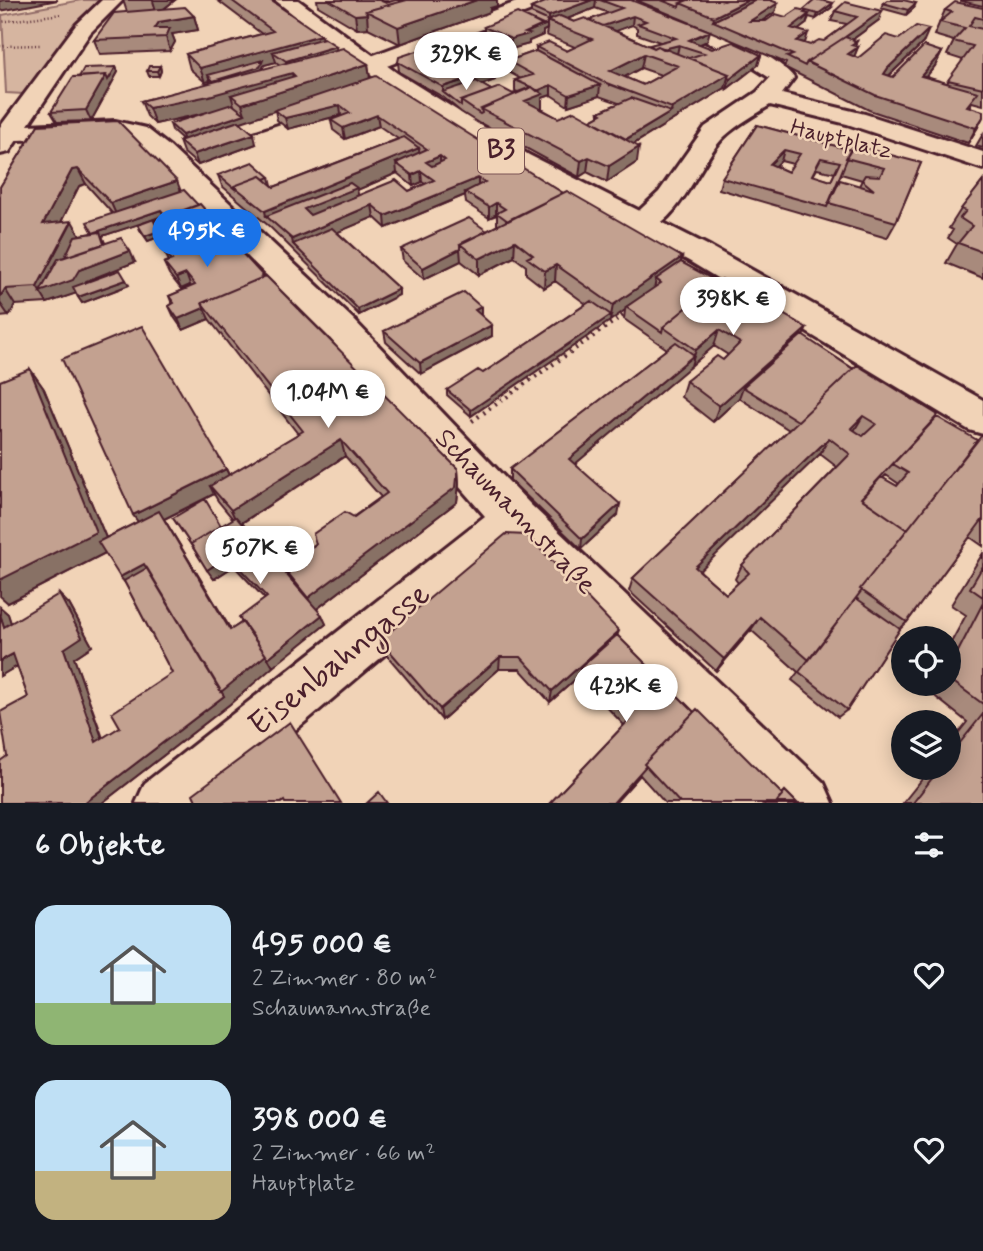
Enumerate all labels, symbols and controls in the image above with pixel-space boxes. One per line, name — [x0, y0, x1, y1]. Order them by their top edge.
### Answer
pin: 329K € — [409, 32, 523, 92]
text: 329K € — [430, 40, 502, 70]
street label: Hauptplatz — [787, 113, 895, 167]
road number: B3 — [478, 128, 524, 174]
pin: 495K € — [150, 210, 264, 269]
text: 495K € — [168, 217, 246, 247]
pin: 398K € — [676, 278, 790, 337]
text: 398K € — [696, 285, 770, 315]
pin: 1.04M € — [263, 370, 393, 430]
text: 1.04M € — [286, 378, 370, 408]
street label: Schaumannstraße — [426, 421, 604, 603]
pin: 507K € — [203, 526, 317, 586]
text: 507K € — [221, 534, 299, 564]
street label: Eisenbahngasse — [240, 573, 441, 749]
map controls — [891, 626, 961, 780]
button: locate — [891, 626, 961, 696]
pin: 423K € — [569, 664, 683, 724]
text: 423K € — [590, 672, 662, 702]
button: layers — [891, 710, 961, 780]
text: 6 Objekte — [35, 826, 165, 865]
icon: filters — [910, 826, 948, 864]
text: 495 000 € — [252, 925, 392, 964]
icon: home — [91, 933, 175, 1017]
icon: heart — [910, 956, 948, 994]
text: 2 Zimmer · 80 m² — [252, 964, 437, 994]
text: Schaumannstraße — [252, 994, 431, 1024]
text: 398 000 € — [252, 1100, 388, 1139]
icon: home — [91, 1108, 175, 1192]
icon: heart — [910, 1131, 948, 1169]
text: 2 Zimmer · 66 m² — [252, 1139, 435, 1169]
text: Hauptplatz — [252, 1169, 355, 1199]

